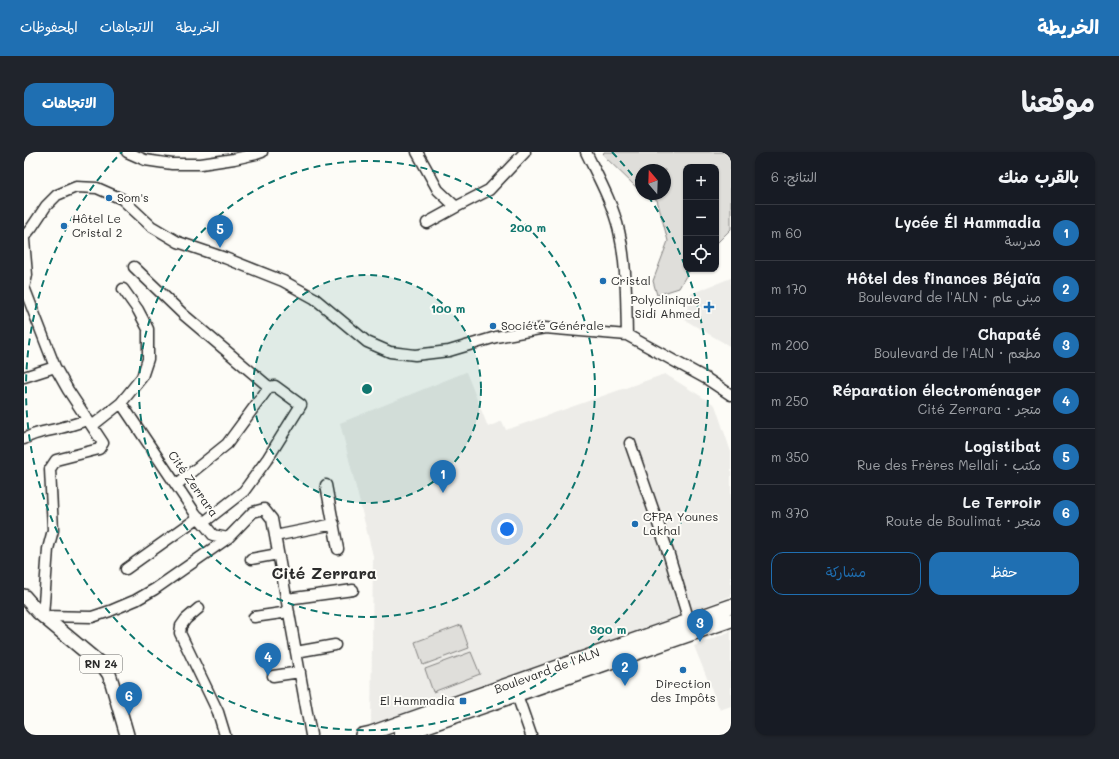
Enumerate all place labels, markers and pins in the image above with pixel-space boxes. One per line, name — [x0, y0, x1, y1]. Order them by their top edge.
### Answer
place label: Som's — [117, 189, 149, 205]
marker: Som's — [104, 193, 114, 203]
place label: Hôtel Le Cristal 2 — [72, 210, 122, 240]
pin: 5 — [207, 215, 233, 248]
marker: Hôtel Le Cristal 2 — [59, 221, 69, 231]
place label: Cristal — [611, 272, 651, 288]
marker: Cristal — [598, 276, 608, 286]
place label: Polyclinique Sidi Ahmed — [631, 291, 700, 321]
marker: Polyclinique Sidi Ahmed — [703, 301, 715, 313]
place label: Société Générale — [501, 317, 604, 333]
marker: Société Générale — [488, 321, 498, 331]
centre of rings — [360, 382, 374, 396]
pin: 1 — [430, 460, 456, 493]
place label: CFPA Younes Lakhal — [643, 508, 718, 538]
marker: CFPA Younes Lakhal — [630, 519, 640, 529]
pin: 3 — [687, 609, 713, 642]
pin: 4 — [255, 643, 281, 676]
pin: 2 — [612, 653, 638, 686]
marker: Direction des Impôts — [678, 665, 688, 675]
place label: Direction des Impôts — [650, 675, 716, 705]
pin: 6 — [116, 682, 142, 715]
place label: El Hammadia — [380, 692, 455, 708]
marker: El Hammadia — [458, 696, 468, 706]

